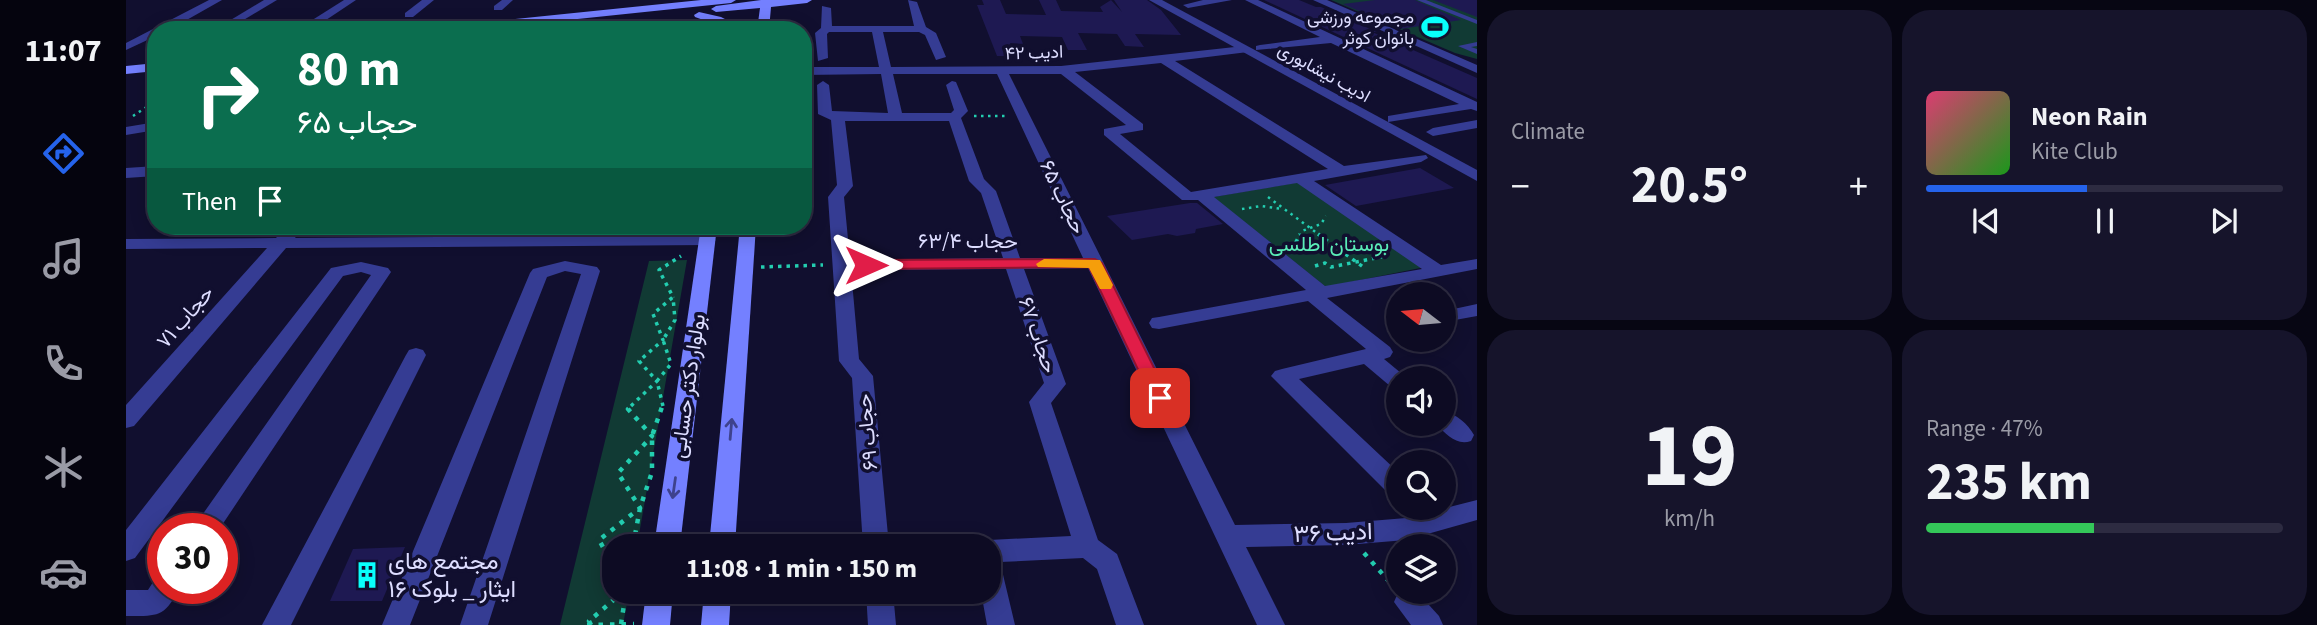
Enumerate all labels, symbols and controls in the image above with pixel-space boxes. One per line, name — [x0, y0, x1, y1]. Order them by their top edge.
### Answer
place label: مجموعه ورزشی بانوان کوثر — [1307, 5, 1414, 51]
sports icon: مجموعه ورزشی بانوان کوثر — [1420, 12, 1450, 42]
text: 11:07 — [24, 28, 102, 74]
text: 80 m — [297, 35, 401, 105]
street label: ادیب نیشابوری — [1273, 37, 1375, 109]
street label: ادیب ۴۲ — [1004, 39, 1064, 67]
icon: right — [182, 49, 273, 140]
text: Neon Rain — [2031, 98, 2148, 135]
text: حجاب ۶۵ — [297, 100, 417, 146]
text: Climate — [1511, 115, 1585, 148]
icon: directions — [39, 129, 88, 178]
text: Kite Club — [2031, 135, 2118, 168]
text: 20.5° — [1631, 149, 1748, 223]
street label: حجاب ۶۵ — [1032, 155, 1094, 239]
text: − — [1511, 160, 1530, 214]
text: + — [1849, 160, 1868, 214]
icon: arrive — [251, 182, 289, 220]
text: Then — [182, 183, 237, 220]
icon: previous — [1967, 202, 2005, 240]
icon: pause — [2086, 202, 2124, 240]
icon: next — [2205, 202, 2243, 240]
street label: حجاب ۶۳/۴ — [918, 226, 1018, 256]
position arrow — [829, 228, 903, 302]
park label: بوستان اطلسی — [1269, 229, 1389, 259]
icon: music — [39, 234, 88, 283]
street label: حجاب ۷۱ — [149, 279, 221, 355]
north arrow — [1386, 282, 1456, 352]
map controls — [1386, 282, 1456, 604]
street label: حجاب ۶۷ — [1011, 293, 1065, 377]
street label: بولوار دکتر حسابی — [663, 312, 713, 460]
icon: phone — [39, 339, 88, 388]
button: sound — [1386, 366, 1456, 436]
pin — [1130, 368, 1190, 428]
icon: arrive — [1141, 379, 1179, 417]
street label: حجاب ۶۹ — [849, 392, 885, 472]
text: 19 — [1641, 392, 1738, 521]
text: Range · 47% — [1926, 412, 2043, 445]
one-way arrow — [725, 418, 738, 441]
icon: climate — [39, 443, 88, 492]
text: 235 km — [1926, 446, 2092, 520]
button: search — [1386, 450, 1456, 520]
one-way arrow — [668, 476, 681, 499]
text: km/h — [1664, 502, 1715, 535]
speed limit sign: 30 — [147, 513, 238, 604]
street label: ادیب ۳۶ — [1293, 514, 1373, 552]
button: layers — [1386, 534, 1456, 604]
place label: مجتمع های ایثار _ بلوک ۱۶ — [388, 544, 516, 607]
icon: car — [39, 548, 88, 597]
text: 11:08 · 1 min · 150 m — [686, 550, 917, 587]
building icon: مجتمع های ایثار _ بلوک ۱۶ — [352, 560, 382, 590]

